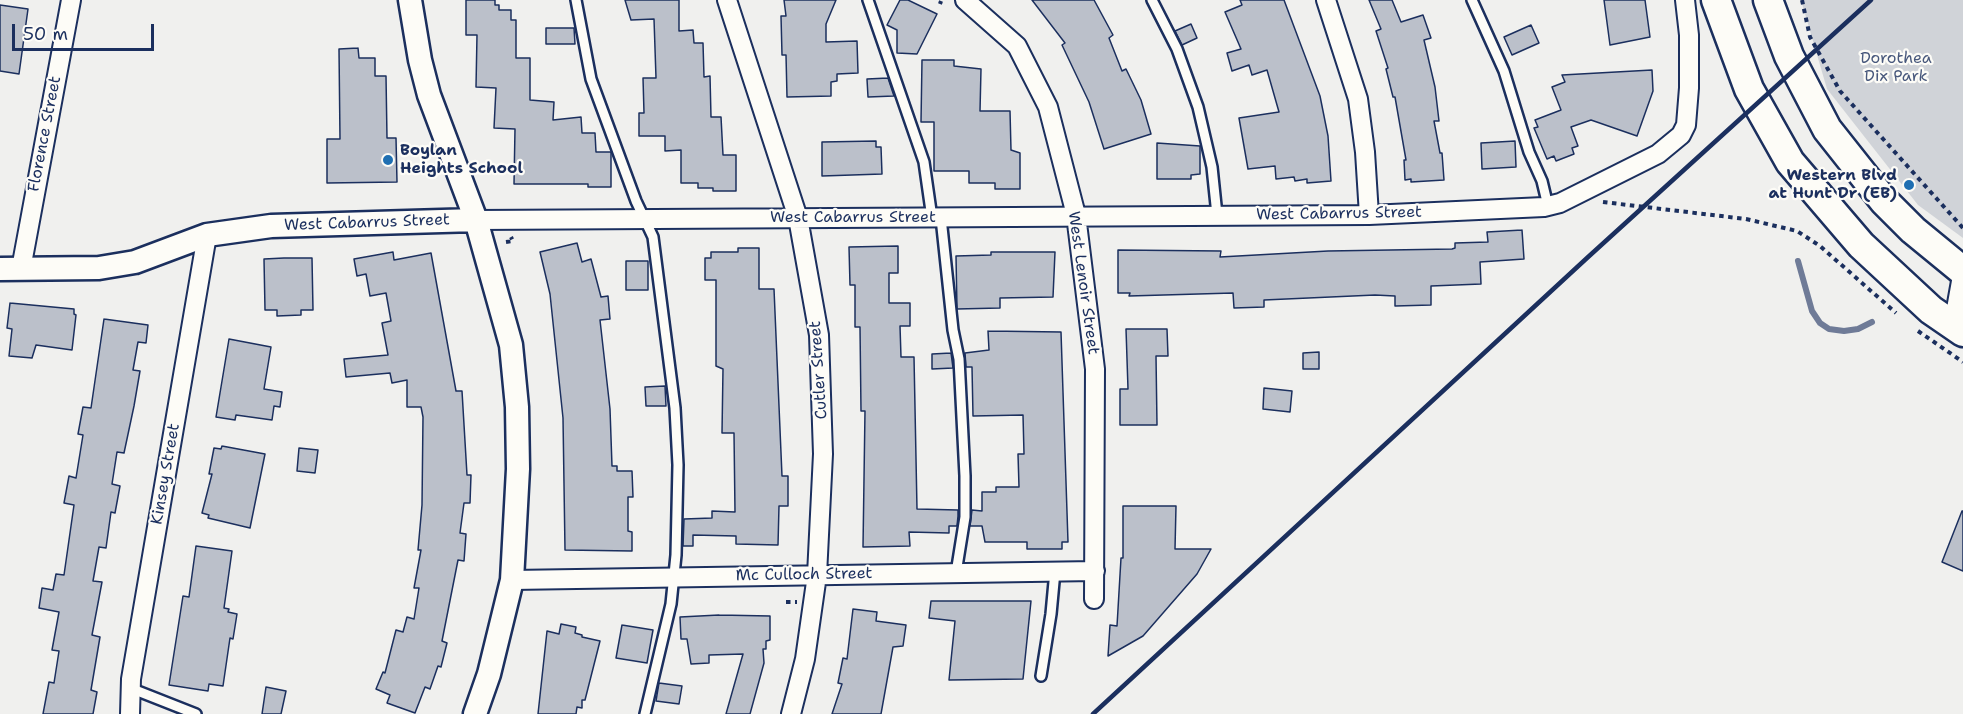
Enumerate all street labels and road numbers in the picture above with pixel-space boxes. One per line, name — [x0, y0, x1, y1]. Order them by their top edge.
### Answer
street label: Florence Street — [24, 75, 66, 193]
street label: West Cabarrus Street — [1256, 203, 1422, 225]
street label: West Cabarrus Street — [770, 208, 936, 228]
street label: West Lenoir Street — [1063, 210, 1103, 356]
street label: West Cabarrus Street — [284, 211, 450, 235]
street label: Cutler Street — [806, 320, 832, 420]
street label: Kinsey Street — [148, 422, 184, 526]
street label: Mc Culloch Street — [735, 564, 873, 586]

